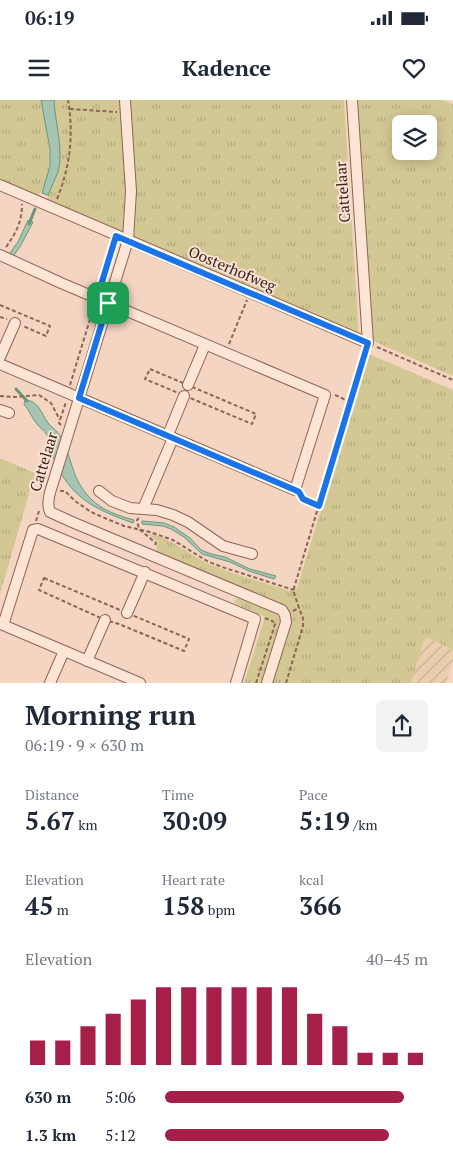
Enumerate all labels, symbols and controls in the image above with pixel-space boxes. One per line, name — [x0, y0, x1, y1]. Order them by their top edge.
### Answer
text: 06:19 — [25, 5, 74, 30]
text: Kadence — [182, 53, 271, 82]
icon: menu — [25, 54, 53, 82]
icon: heart — [400, 54, 428, 82]
map controls — [392, 115, 437, 160]
button: layers — [392, 115, 437, 160]
street label: Cattelaar — [330, 161, 354, 223]
street label: Oosterhofweg — [186, 241, 280, 296]
pin — [87, 282, 129, 324]
icon: arrive — [94, 289, 122, 317]
street label: Cattelaar — [25, 429, 62, 494]
text: Morning run — [25, 696, 196, 733]
button: share — [376, 700, 428, 752]
text: 06:19 · 9 × 630 m — [25, 734, 144, 756]
text: Distance — [25, 785, 79, 804]
text: Time — [162, 785, 194, 804]
text: Pace — [299, 785, 328, 804]
text: 5.67 — [25, 804, 75, 837]
text: 30:09 — [162, 804, 227, 837]
text: 5:19 — [299, 804, 350, 837]
text: km — [75, 815, 98, 834]
text: /km — [350, 815, 377, 834]
text: Elevation — [25, 870, 84, 889]
text: Heart rate — [162, 870, 225, 889]
text: kcal — [299, 870, 324, 889]
text: 45 — [25, 889, 53, 922]
text: 158 — [162, 889, 204, 922]
text: 366 — [299, 889, 341, 922]
text: m — [53, 900, 69, 919]
text: bpm — [204, 900, 235, 919]
text: Elevation — [25, 948, 92, 970]
text: 40–45 m — [366, 948, 428, 970]
text: 630 m — [25, 1086, 71, 1108]
text: 5:06 — [105, 1086, 136, 1108]
text: 1.3 km — [25, 1124, 76, 1146]
text: 5:12 — [105, 1124, 136, 1146]

